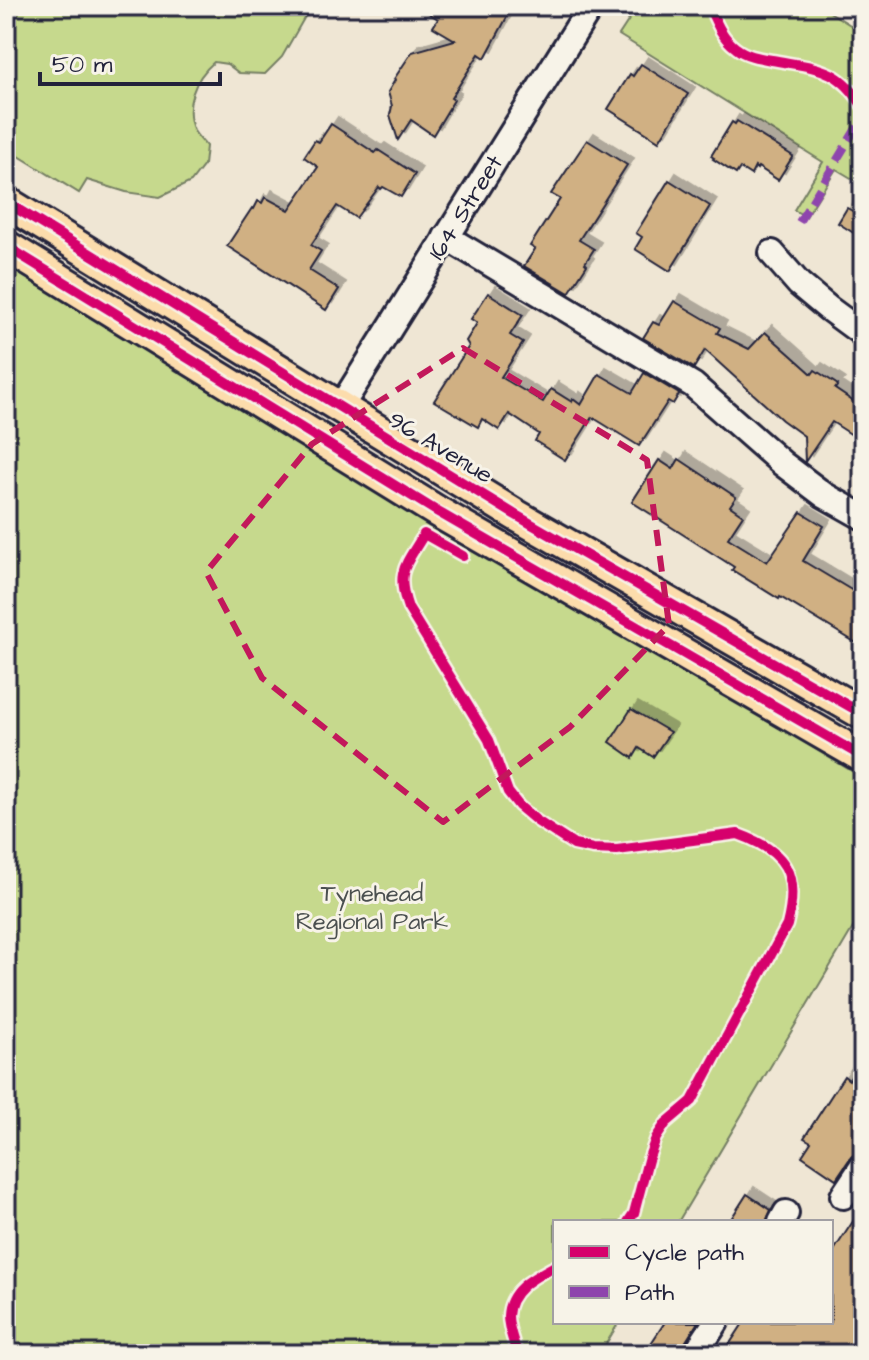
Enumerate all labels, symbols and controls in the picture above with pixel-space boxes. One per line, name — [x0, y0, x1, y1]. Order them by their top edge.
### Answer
scale bar — [40, 36, 220, 86]
text: 50 m — [52, 48, 113, 82]
street label: 164 Street — [420, 148, 512, 267]
street label: 96 Avenue — [382, 403, 499, 492]
park label: Tynehead Regional Park — [296, 877, 449, 940]
legend — [553, 1220, 833, 1324]
text: Cycle path — [625, 1236, 744, 1271]
text: Path — [625, 1276, 674, 1310]

